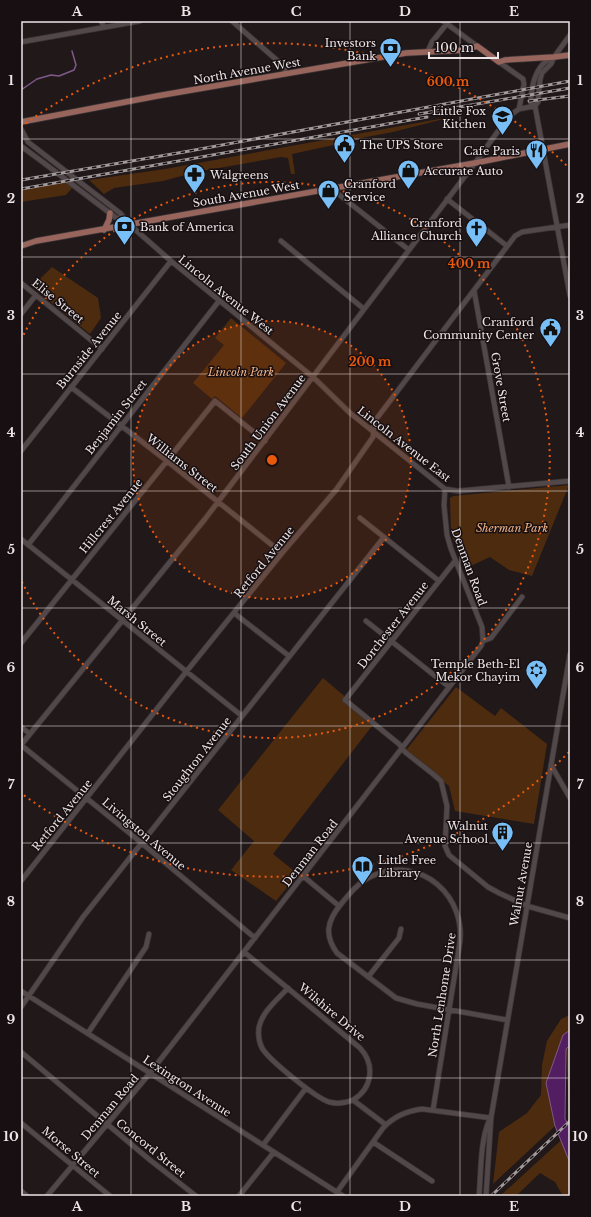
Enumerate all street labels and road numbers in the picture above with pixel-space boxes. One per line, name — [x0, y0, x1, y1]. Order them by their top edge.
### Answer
street label: North Avenue West — [192, 55, 303, 87]
street label: South Avenue West — [191, 178, 301, 210]
street label: Lincoln Avenue West — [176, 252, 277, 338]
street label: Elise Street — [29, 276, 87, 327]
street label: Burnside Avenue — [53, 308, 125, 392]
street label: Grove Street — [488, 351, 514, 424]
street label: South Union Avenue — [227, 371, 309, 473]
street label: Benjamin Street — [82, 376, 150, 457]
street label: Lincoln Avenue East — [355, 403, 454, 485]
street label: Williams Street — [143, 430, 221, 496]
street label: Hillcrest Avenue — [77, 476, 145, 556]
street label: Retford Avenue — [231, 523, 297, 601]
street label: Denman Road — [448, 526, 490, 608]
street label: Dorchester Avenue — [355, 579, 431, 671]
street label: Marsh Street — [105, 593, 170, 650]
street label: Stoughton Avenue — [160, 714, 234, 804]
street label: Retford Avenue — [29, 776, 95, 854]
street label: Livingston Avenue — [99, 795, 189, 873]
street label: Denman Road — [279, 816, 341, 889]
street label: Walnut Avenue — [507, 841, 535, 928]
street label: North Lenhome Drive — [425, 932, 459, 1058]
street label: Wilshire Drive — [295, 979, 368, 1044]
street label: Lexington Avenue — [140, 1052, 234, 1120]
street label: Denman Road — [78, 1071, 142, 1143]
street label: Concord Street — [113, 1116, 189, 1181]
street label: Morse Street — [39, 1124, 104, 1181]

